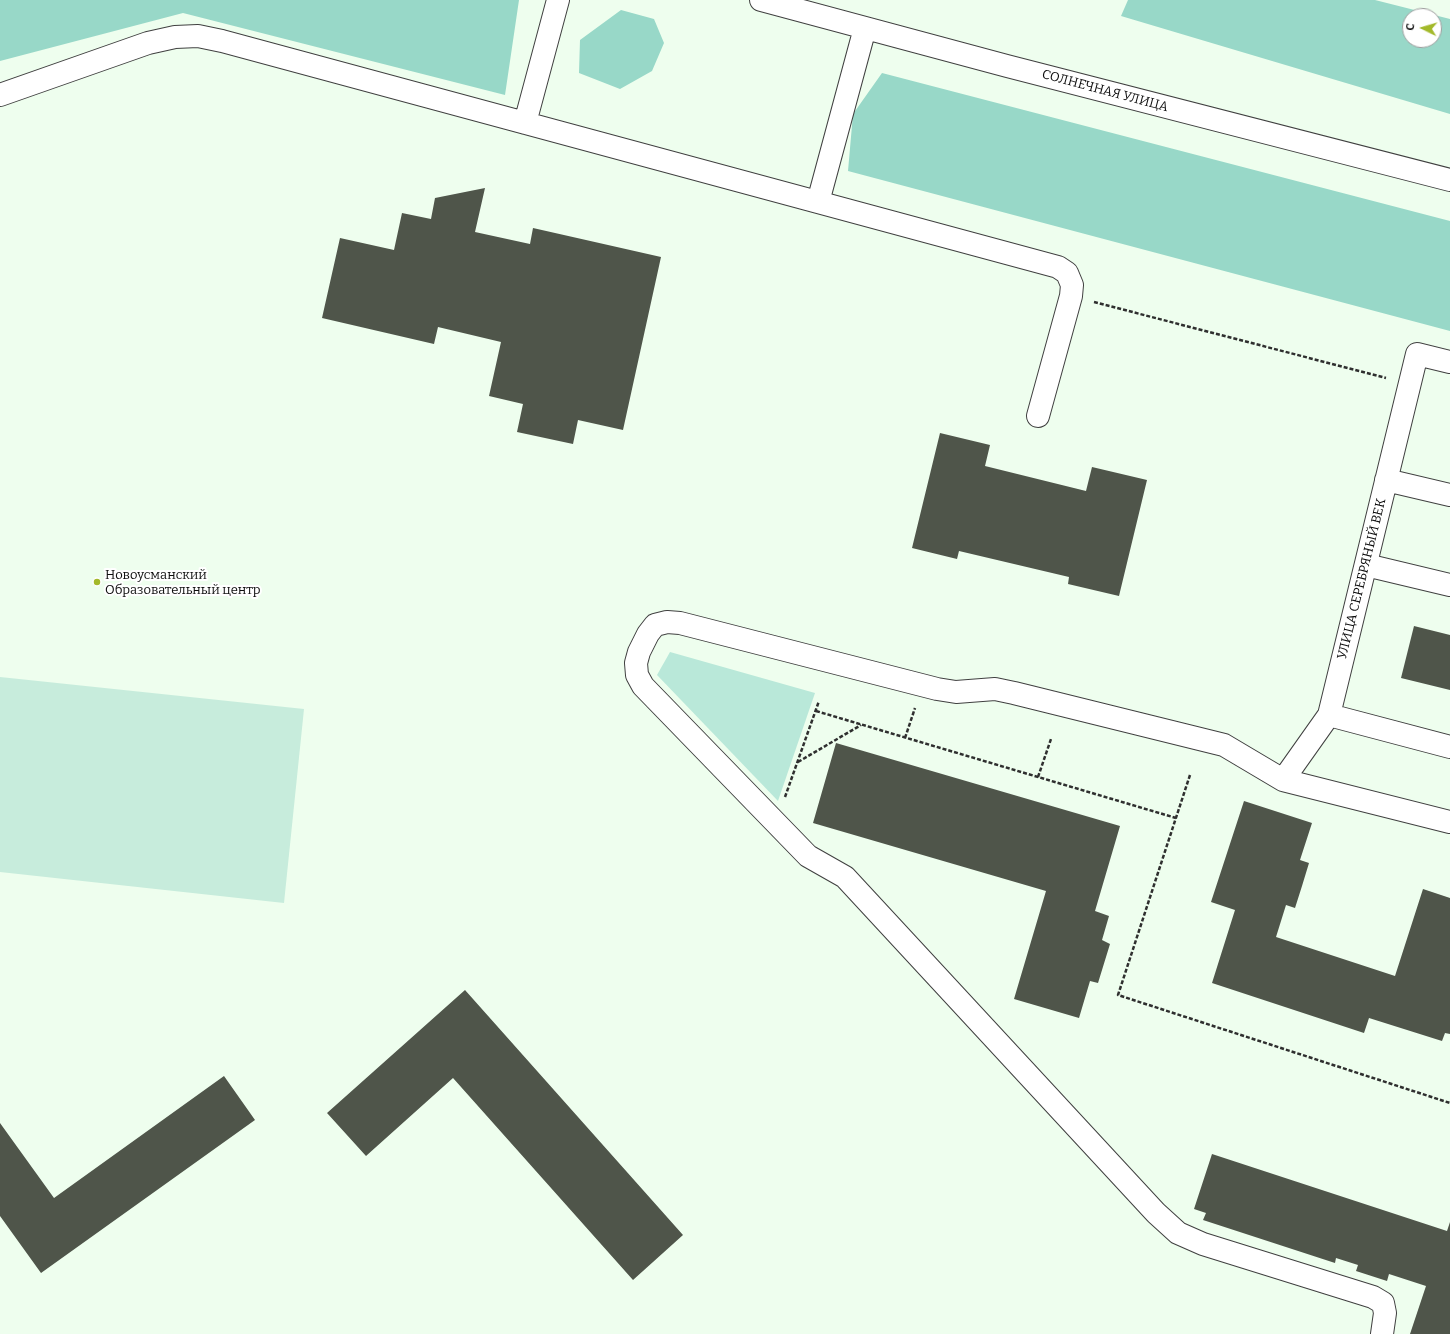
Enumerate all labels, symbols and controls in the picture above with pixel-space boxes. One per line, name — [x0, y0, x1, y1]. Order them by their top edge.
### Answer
north arrow — [1402, 8, 1442, 48]
text: С — [1404, 23, 1417, 31]
street label: СОЛНЕЧНАЯ УЛИЦА — [1040, 67, 1170, 115]
street label: УЛИЦА СЕРЕБРЯНЫЙ ВЕК — [1334, 497, 1390, 661]
place label: Новоусманский Образовательный центр — [105, 567, 261, 598]
marker: Новоусманский Образовательный центр — [92, 577, 102, 587]

